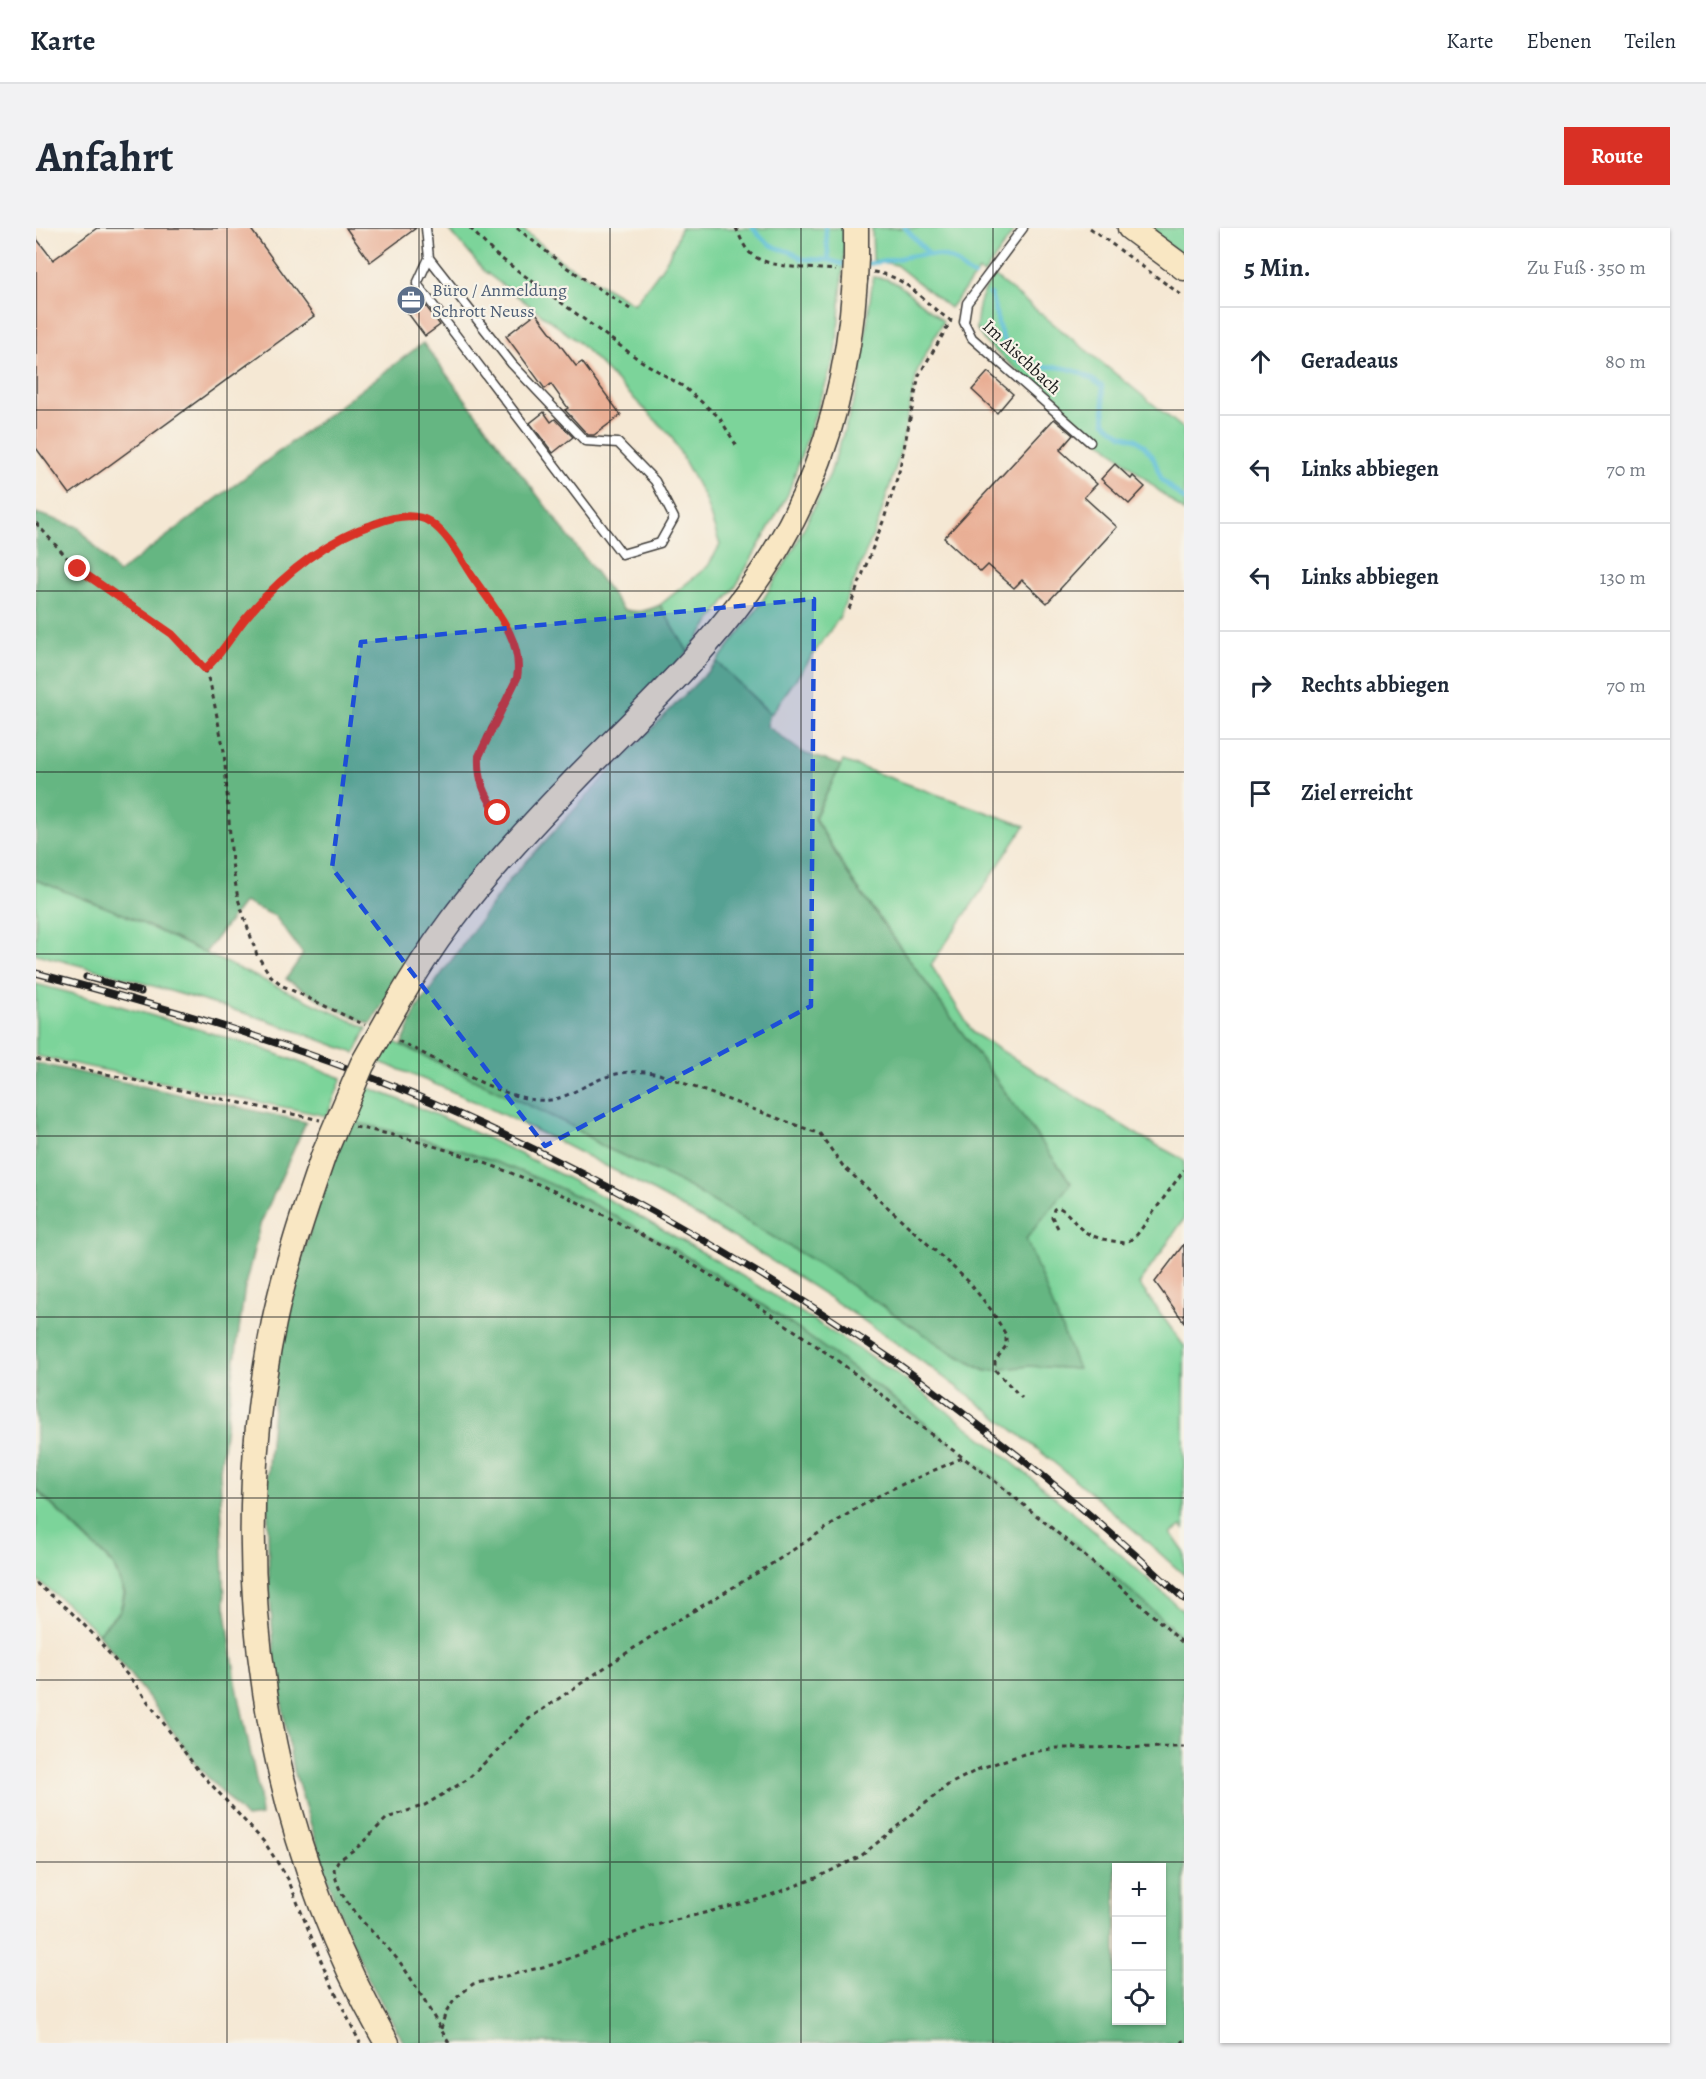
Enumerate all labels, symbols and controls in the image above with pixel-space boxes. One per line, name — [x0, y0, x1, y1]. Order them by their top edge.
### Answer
text: Karte — [30, 22, 95, 60]
text: Karte — [1446, 27, 1494, 55]
text: Ebenen — [1527, 27, 1591, 55]
text: Teilen — [1624, 27, 1676, 55]
button: Route — [1564, 127, 1670, 185]
text: Anfahrt — [36, 128, 173, 185]
text: 5 Min. — [1244, 250, 1311, 285]
text: Zu Fuß · 350 m — [1527, 254, 1646, 281]
place label: Büro / Anmeldung Schrott Neuss — [432, 278, 567, 323]
office icon: Büro / Anmeldung Schrott Neuss — [395, 284, 427, 316]
street label: Im Aischbach — [977, 314, 1067, 400]
icon: ahead — [1244, 345, 1277, 378]
text: Geradeaus — [1301, 346, 1398, 376]
text: 80 m — [1605, 348, 1646, 375]
icon: left — [1244, 453, 1277, 486]
text: Links abbiegen — [1301, 454, 1439, 484]
text: 70 m — [1606, 456, 1646, 483]
route end — [64, 555, 90, 581]
icon: left — [1244, 561, 1277, 594]
text: Links abbiegen — [1301, 562, 1439, 592]
text: 130 m — [1600, 564, 1646, 591]
icon: right — [1244, 669, 1277, 702]
text: Rechts abbiegen — [1301, 670, 1449, 700]
text: 70 m — [1606, 672, 1646, 699]
icon: arrive — [1244, 777, 1277, 810]
text: Ziel erreicht — [1301, 778, 1413, 808]
route start — [484, 799, 510, 825]
map controls — [1112, 1863, 1166, 2025]
button: + — [1112, 1863, 1166, 1917]
button: − — [1112, 1917, 1166, 1971]
button: locate — [1112, 1971, 1166, 2025]

